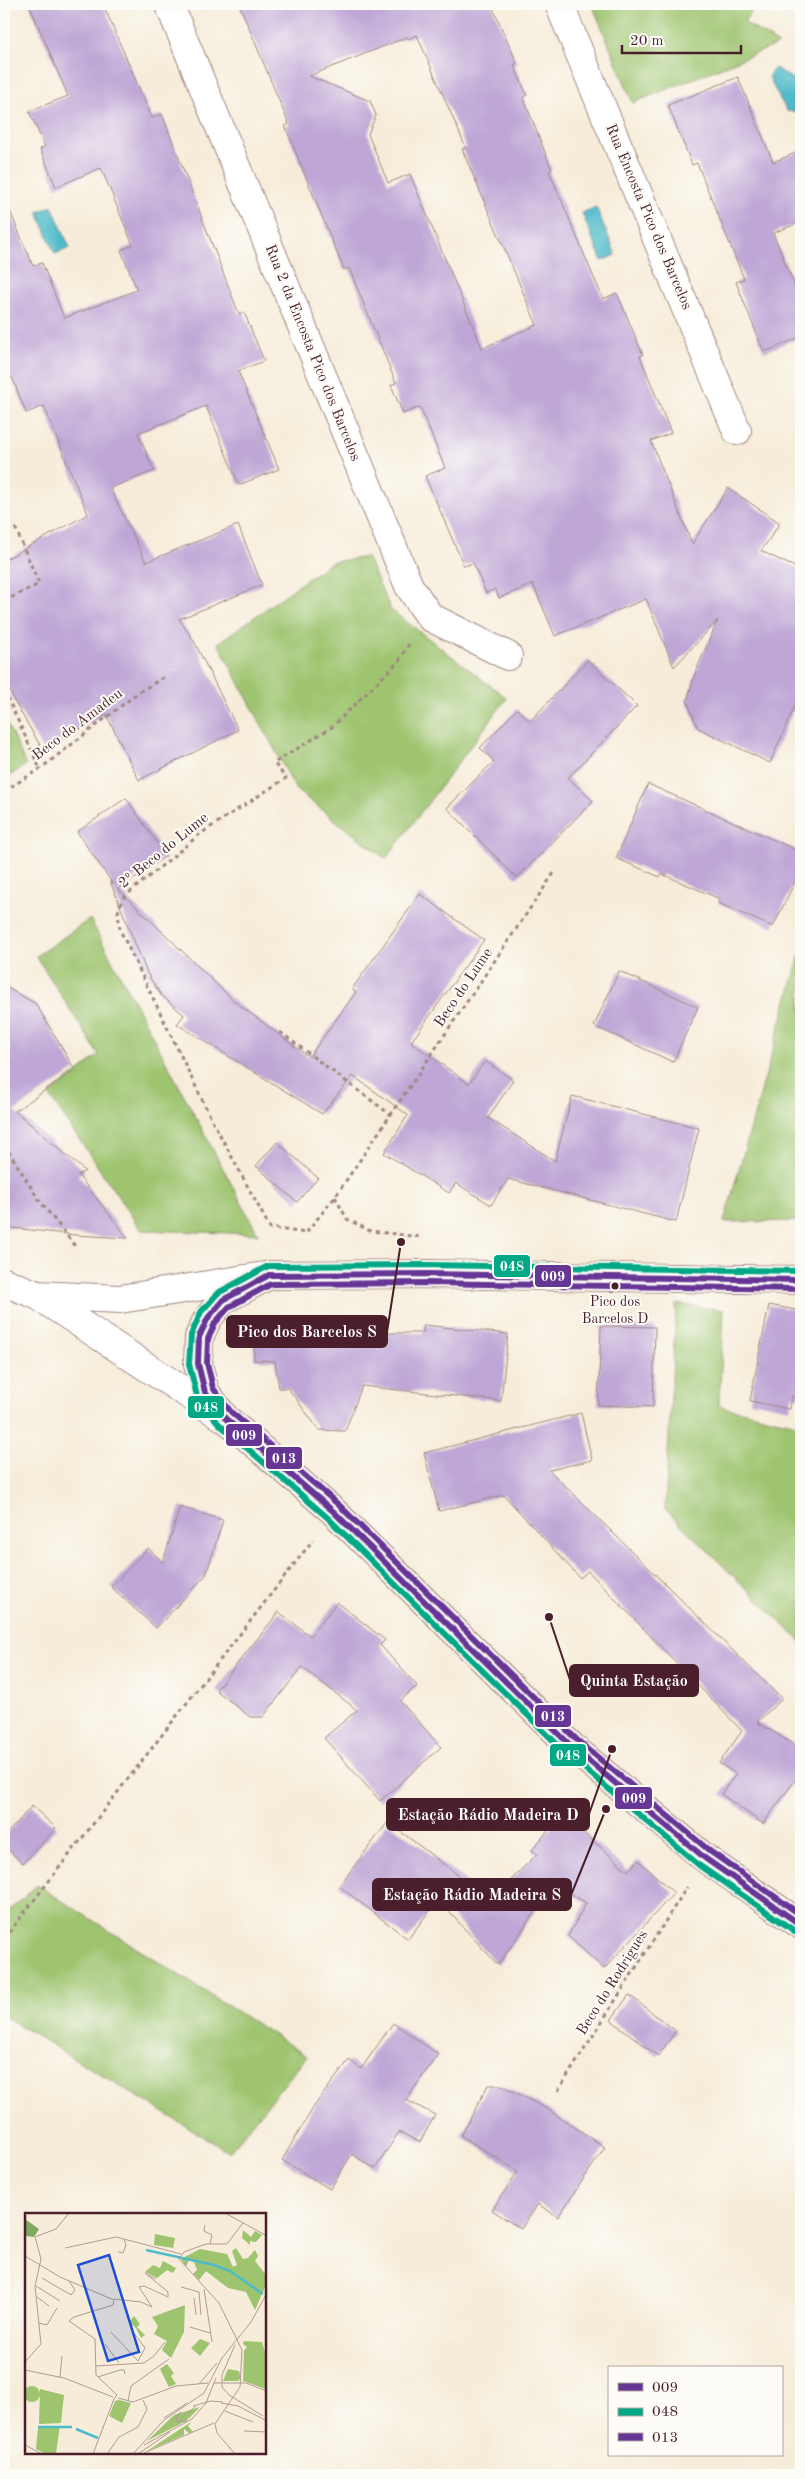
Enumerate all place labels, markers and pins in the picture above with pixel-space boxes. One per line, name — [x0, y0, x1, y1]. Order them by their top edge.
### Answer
marker: Pico dos Barcelos D — [610, 1281, 620, 1291]
place label: Pico dos Barcelos D — [582, 1295, 648, 1326]
callout: Pico dos Barcelos S — [227, 1316, 387, 1347]
callout: Quinta Estação — [570, 1665, 698, 1696]
callout: Estação Rádio Madeira D — [387, 1799, 589, 1830]
callout: Estação Rádio Madeira S — [373, 1879, 571, 1910]

